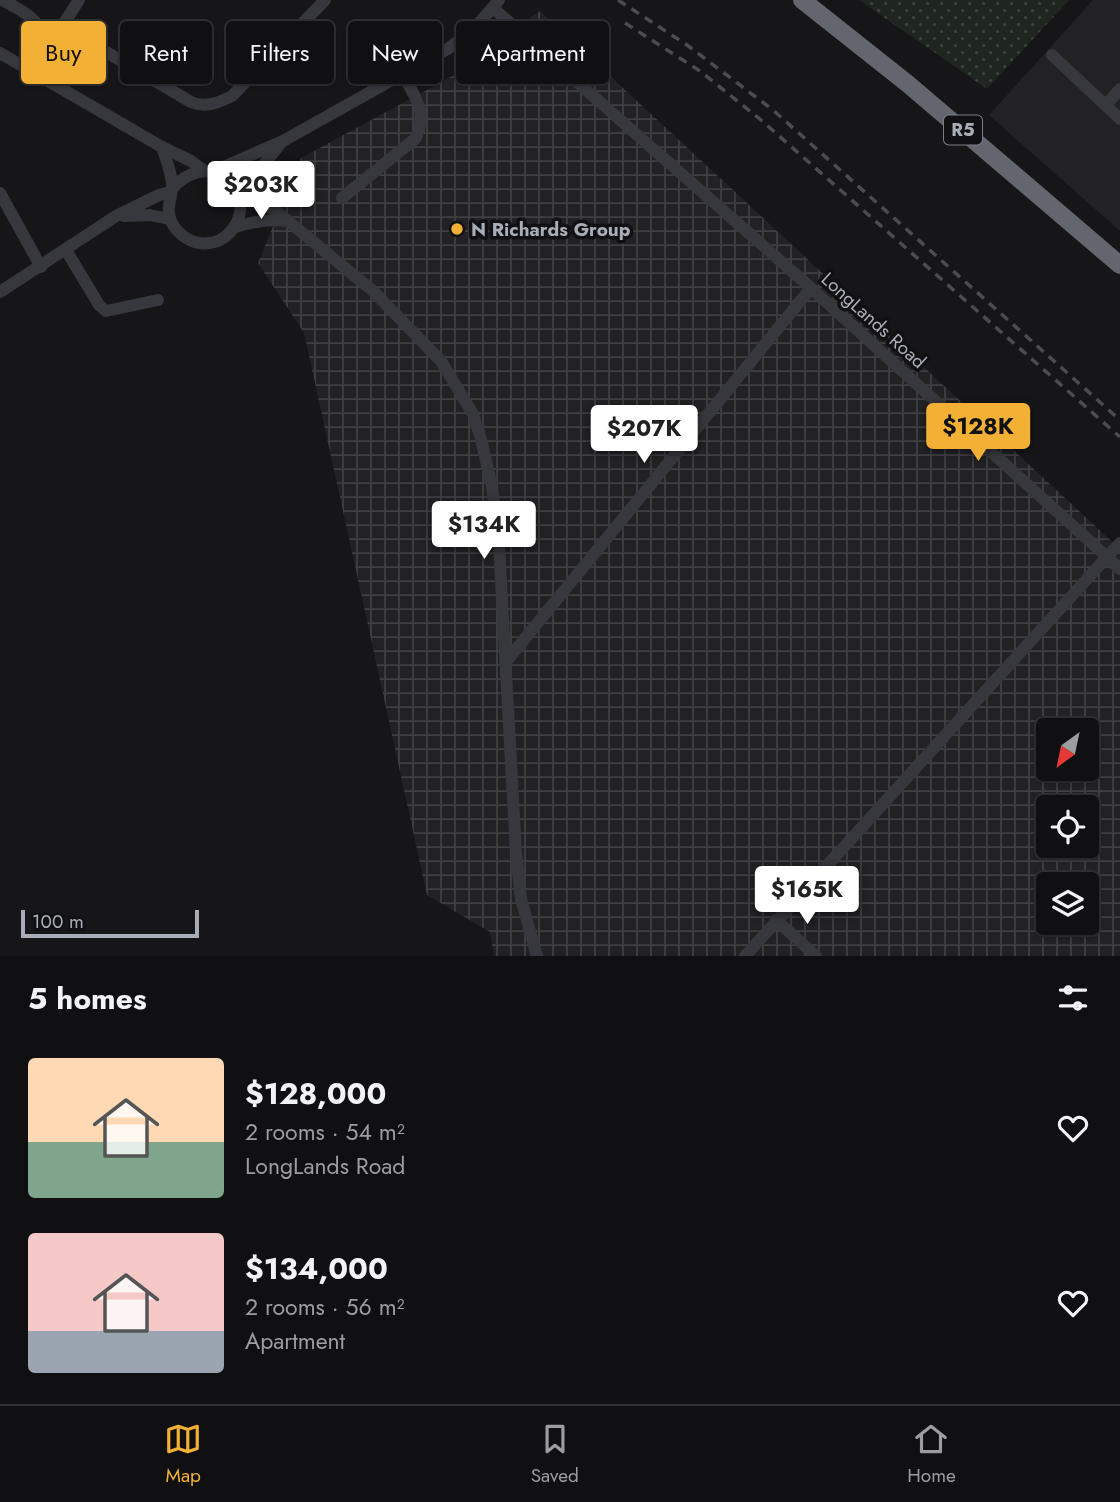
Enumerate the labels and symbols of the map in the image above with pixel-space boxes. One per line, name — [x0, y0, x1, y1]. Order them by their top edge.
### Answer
road number: R5 — [944, 116, 982, 145]
pin: $203K — [212, 162, 310, 221]
place label: N Richards Group — [471, 216, 631, 243]
marker: N Richards Group — [449, 221, 465, 237]
street label: LongLands Road — [815, 266, 932, 375]
pin: $128K — [929, 404, 1027, 463]
pin: $207K — [595, 406, 693, 465]
pin: $134K — [435, 502, 533, 561]
north arrow — [1036, 718, 1099, 780]
pin: $165K — [758, 866, 856, 926]
scale bar — [21, 907, 200, 939]

